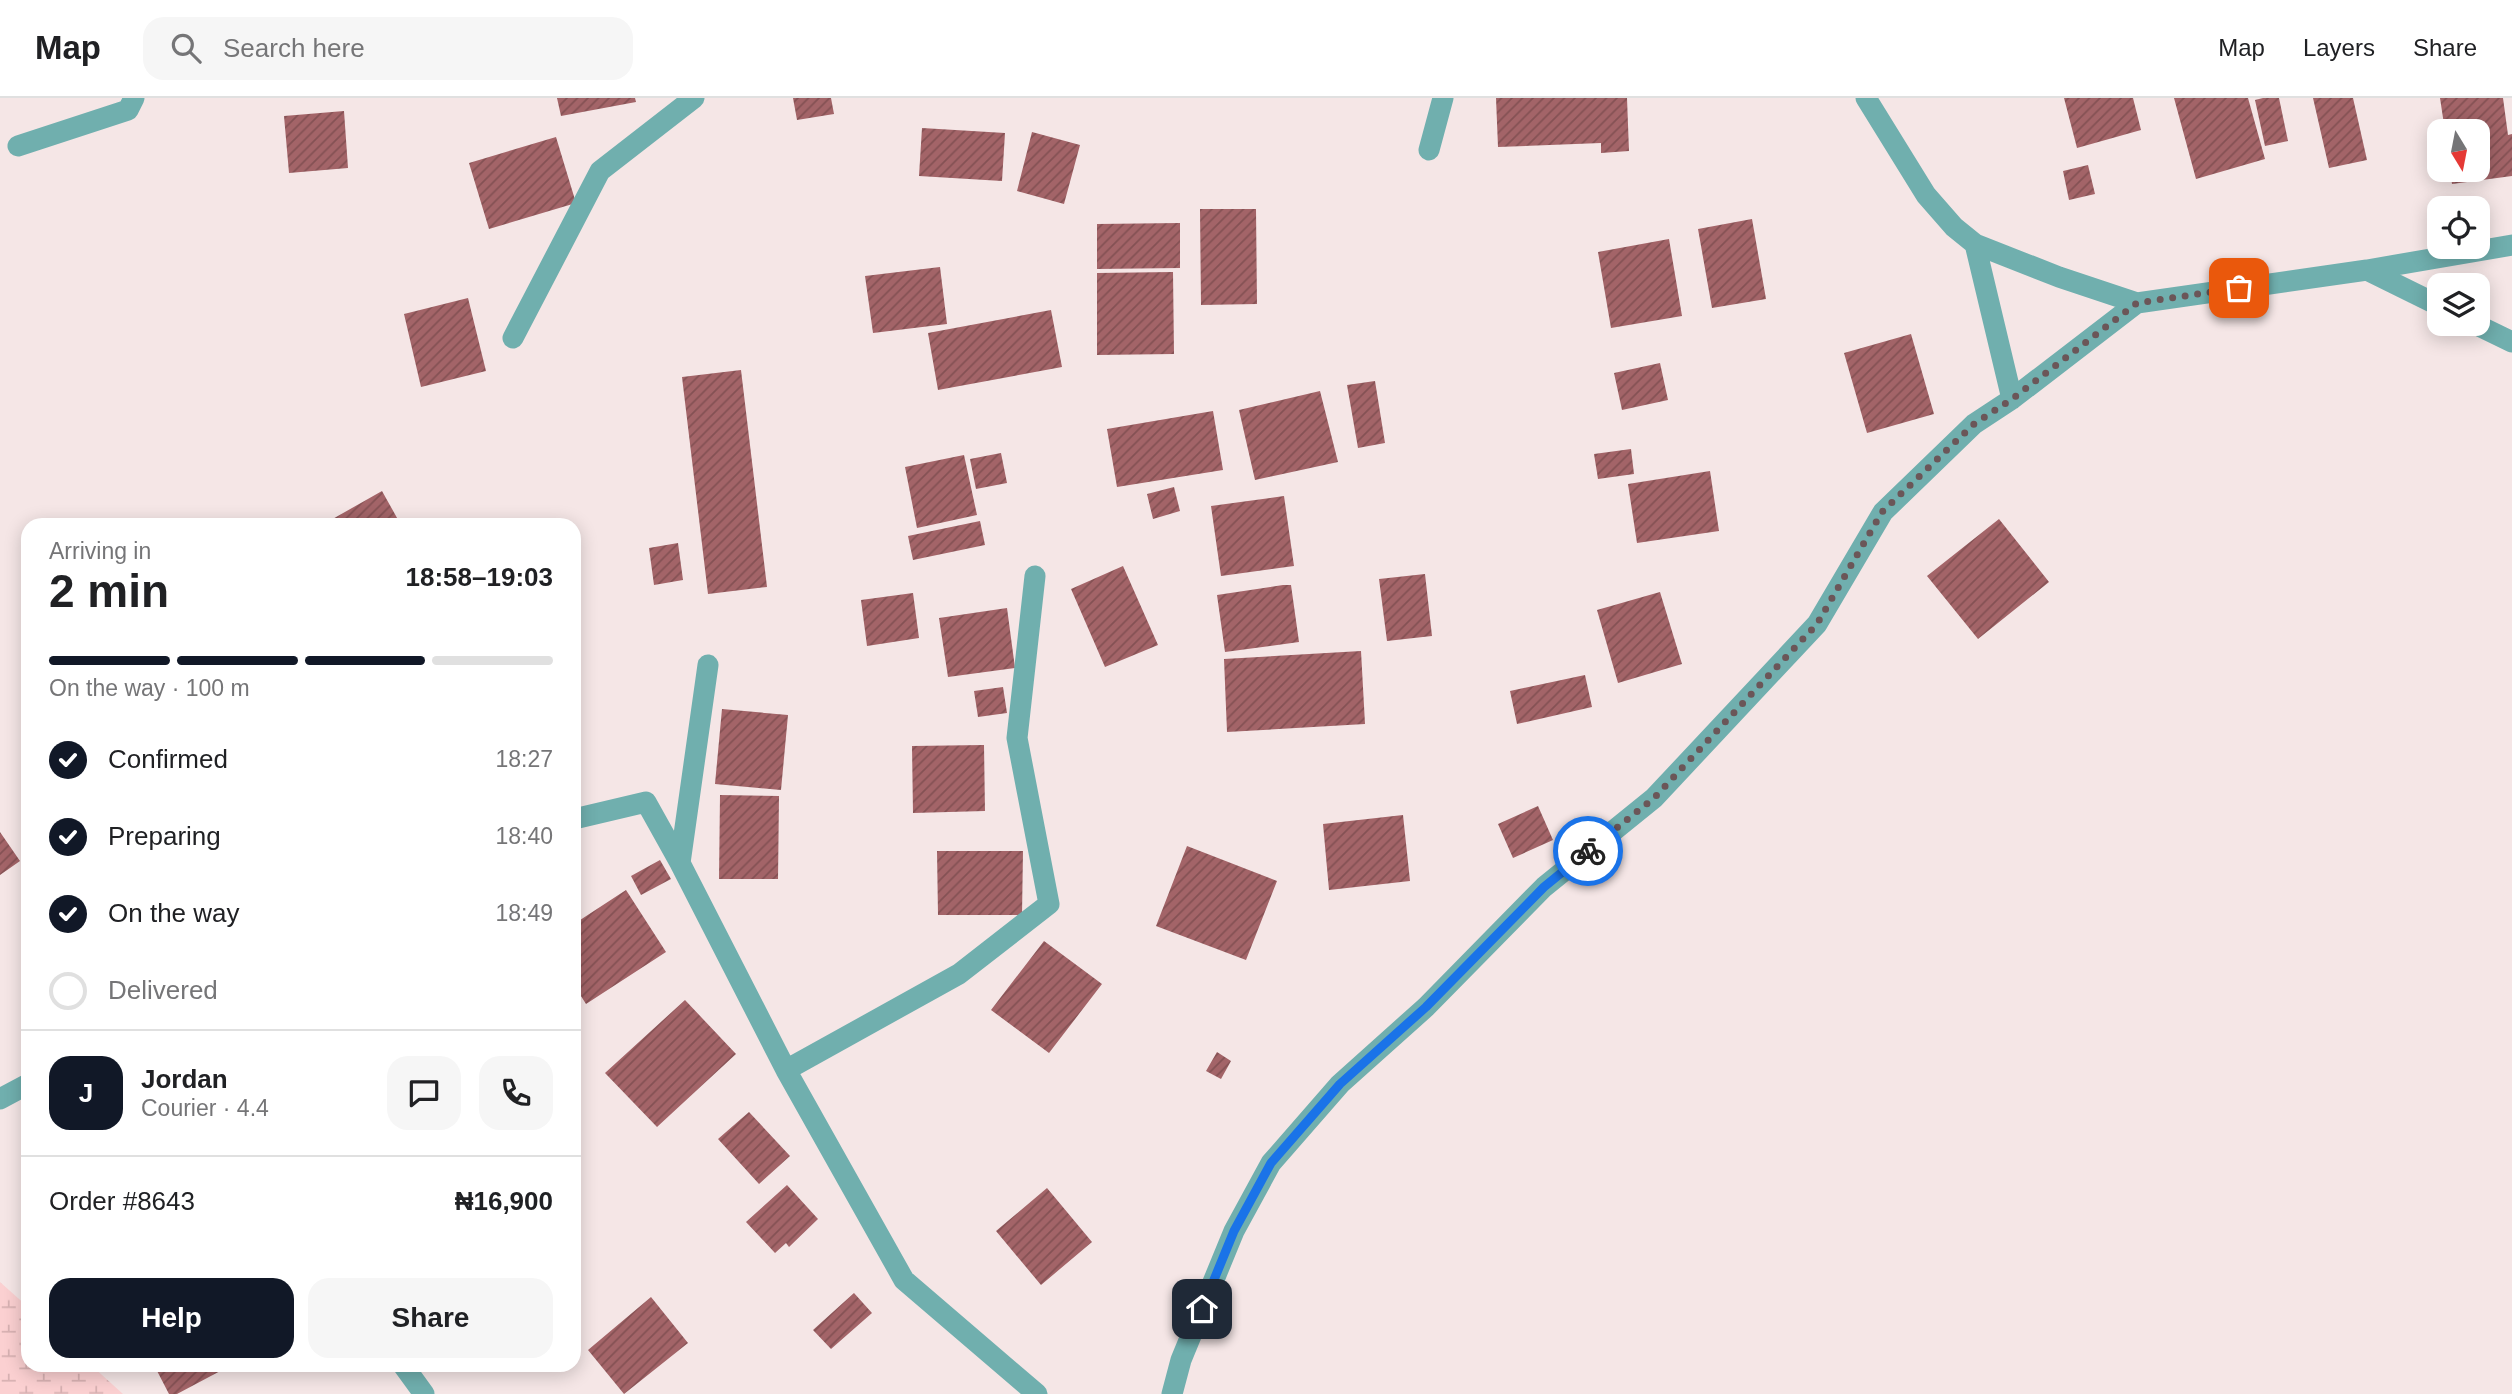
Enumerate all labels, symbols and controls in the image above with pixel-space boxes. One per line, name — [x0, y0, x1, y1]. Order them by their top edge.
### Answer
search box — [143, 17, 633, 80]
text: Map — [35, 29, 101, 66]
icon: search — [167, 29, 205, 67]
text: Search here — [223, 33, 365, 63]
text: Map — [2218, 34, 2265, 61]
text: Layers — [2303, 34, 2375, 61]
text: Share — [2413, 34, 2477, 61]
north arrow — [2427, 119, 2490, 182]
map controls — [2427, 119, 2490, 336]
button: locate — [2427, 196, 2490, 259]
pin — [2209, 258, 2269, 318]
icon: bag — [2220, 269, 2258, 307]
button: layers — [2427, 273, 2490, 336]
text: Arriving in — [49, 538, 151, 564]
text: 18:58–19:03 — [406, 562, 553, 592]
text: 2 min — [49, 565, 169, 617]
text: On the way · 100 m — [49, 675, 250, 701]
icon: check — [49, 741, 87, 779]
text: Confirmed — [108, 744, 228, 774]
text: 18:27 — [495, 746, 553, 772]
courier — [1553, 816, 1623, 886]
icon: check — [49, 818, 87, 856]
text: Preparing — [108, 821, 221, 851]
text: 18:40 — [495, 823, 553, 849]
icon: bike — [1569, 832, 1607, 870]
icon: check — [49, 895, 87, 933]
text: On the way — [108, 898, 240, 928]
text: 18:49 — [495, 900, 553, 926]
text: Delivered — [108, 975, 218, 1005]
button: chat — [387, 1056, 461, 1130]
button: phone — [479, 1056, 553, 1130]
text: Jordan — [141, 1064, 228, 1094]
text: J — [79, 1078, 93, 1108]
text: Courier · 4.4 — [141, 1095, 269, 1121]
text: Order #8643 — [49, 1186, 195, 1216]
text: ₦16,900 — [455, 1186, 553, 1216]
button: Help — [49, 1278, 294, 1358]
button: Share — [308, 1278, 553, 1358]
pin — [1172, 1279, 1232, 1339]
icon: home — [1183, 1290, 1221, 1328]

